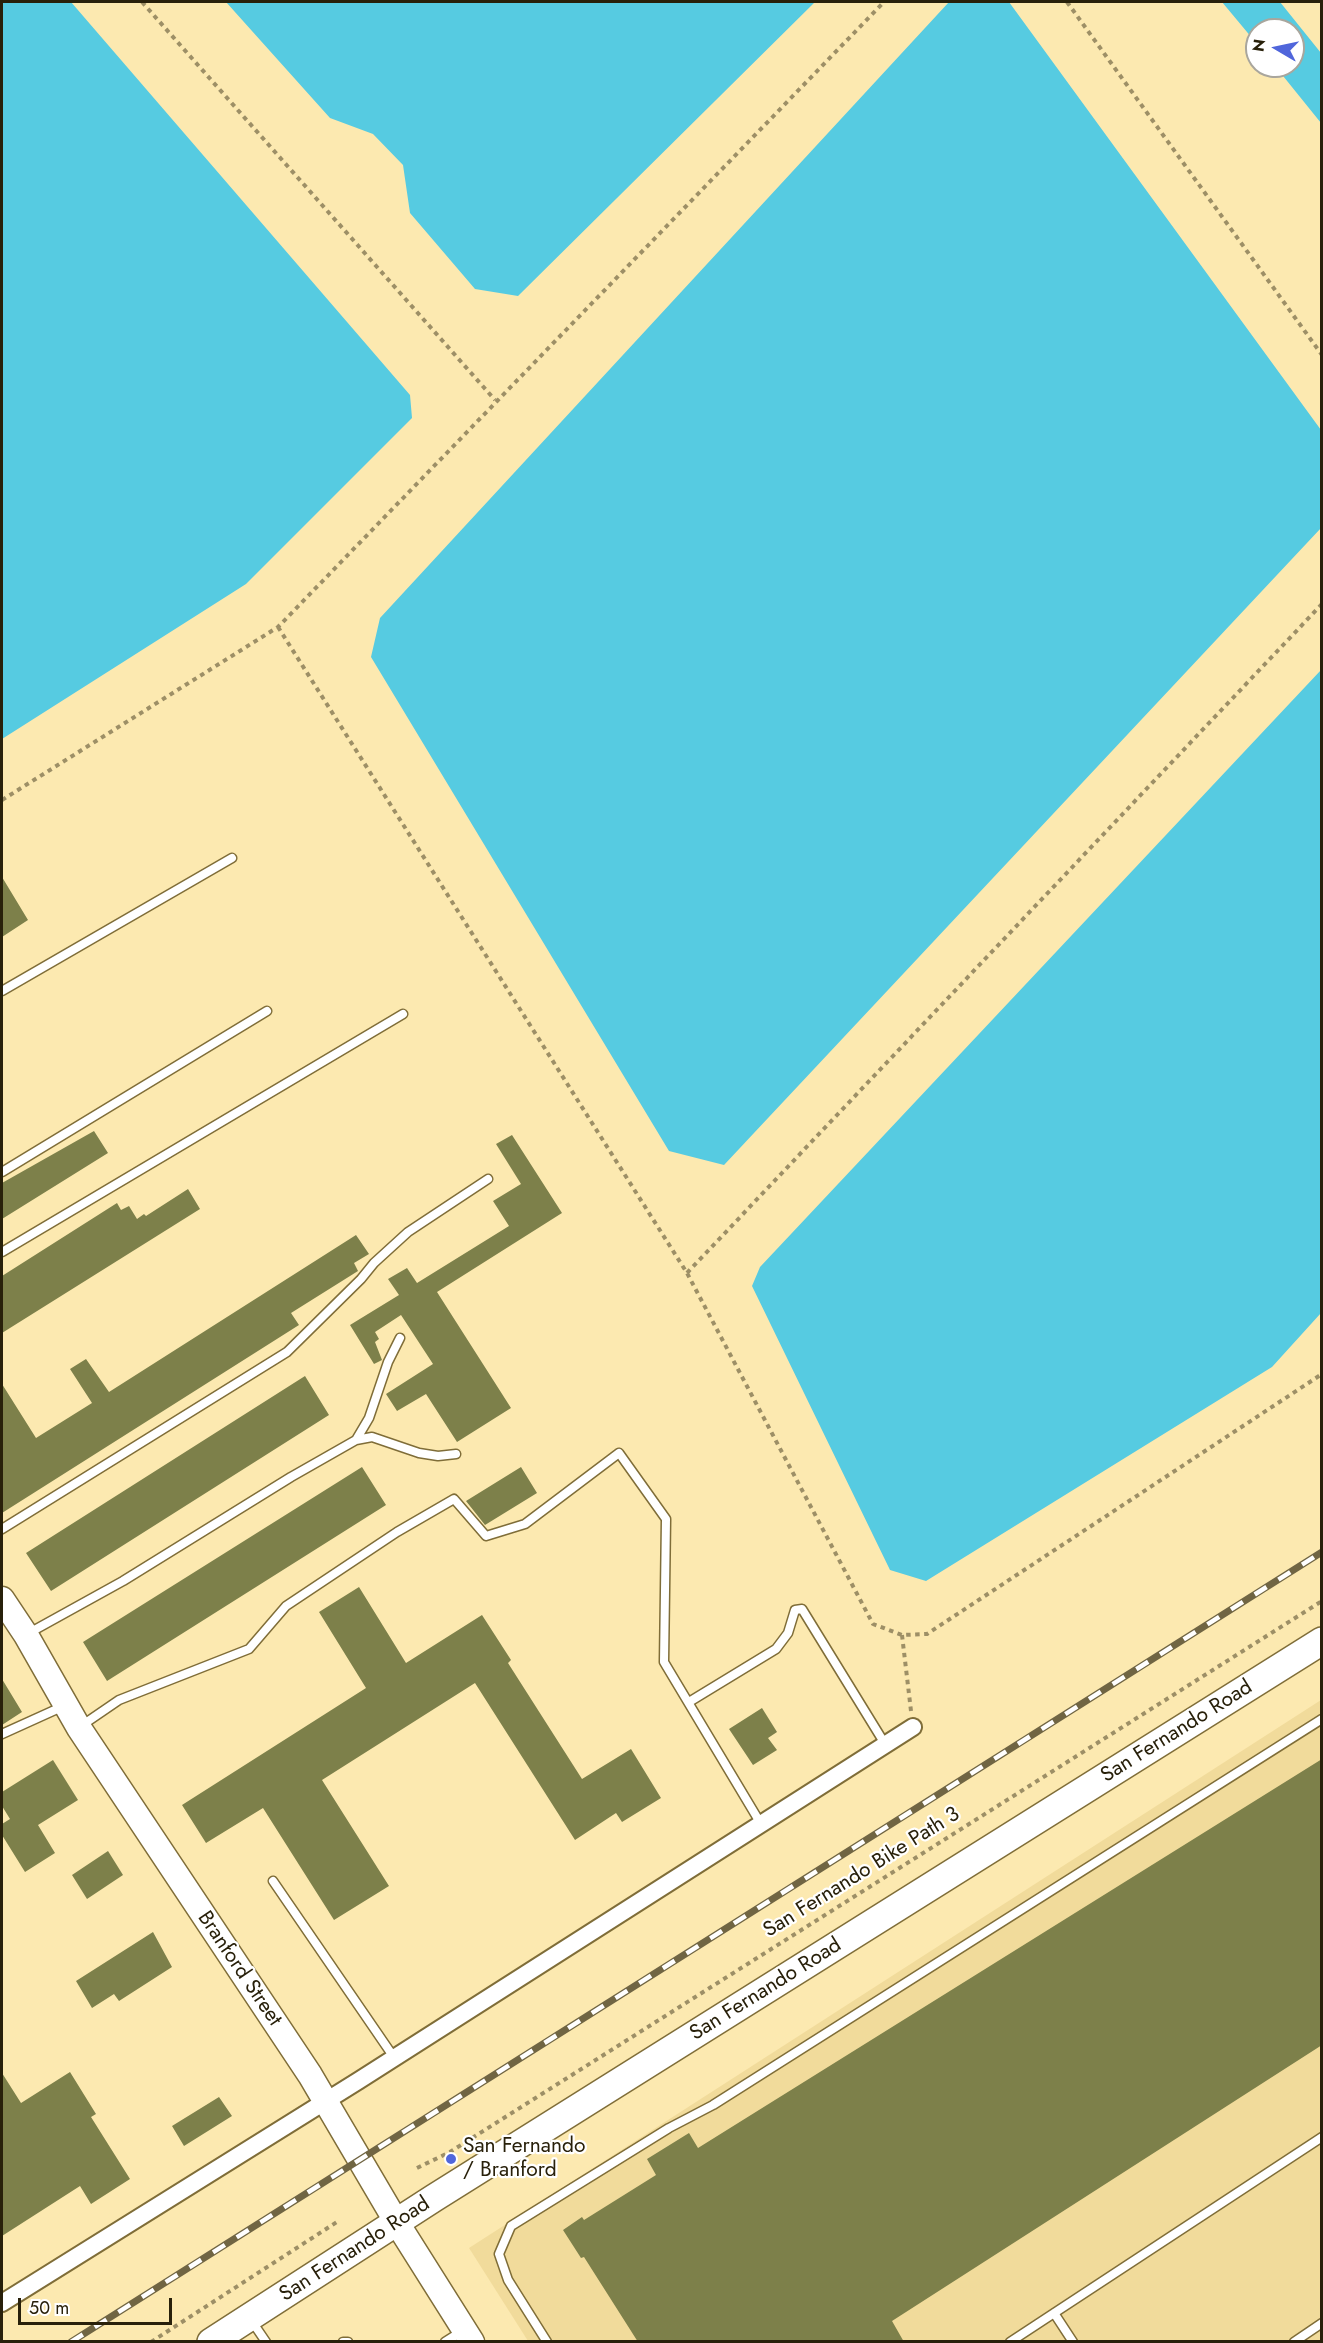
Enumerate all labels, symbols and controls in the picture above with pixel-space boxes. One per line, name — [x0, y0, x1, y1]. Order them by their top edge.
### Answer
north arrow — [1245, 18, 1305, 78]
text: N — [1246, 37, 1271, 53]
street label: San Fernando Road — [1097, 1675, 1257, 1789]
street label: San Fernando Bike Path 3 — [759, 1802, 965, 1944]
street label: Branford Street — [191, 1907, 287, 2031]
street label: San Fernando Road — [686, 1933, 846, 2047]
place label: San Fernando / Branford — [463, 2134, 585, 2184]
marker: San Fernando / Branford — [444, 2152, 458, 2166]
street label: San Fernando Road — [275, 2192, 435, 2308]
scale bar — [21, 2286, 176, 2324]
text: 50 m — [29, 2295, 69, 2321]

